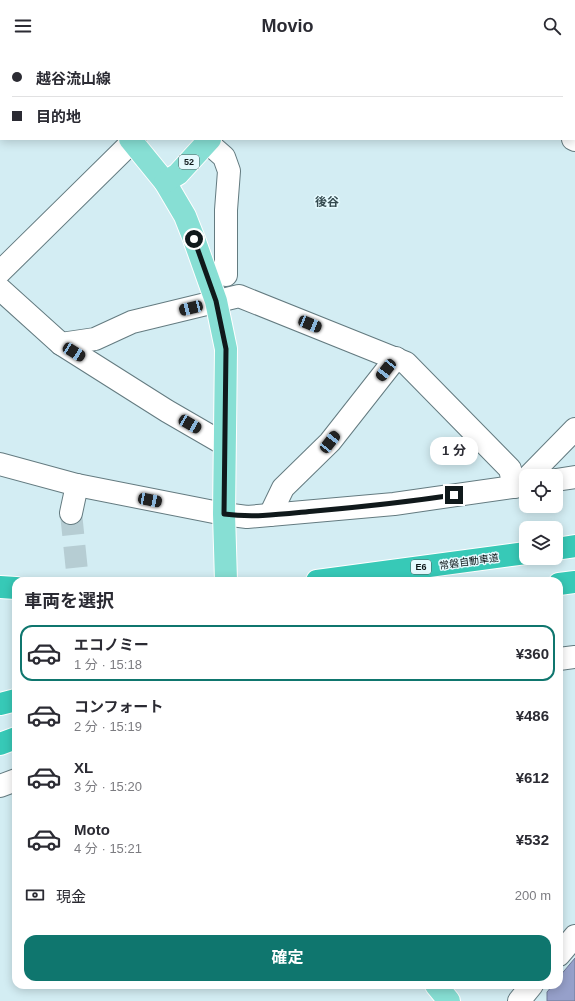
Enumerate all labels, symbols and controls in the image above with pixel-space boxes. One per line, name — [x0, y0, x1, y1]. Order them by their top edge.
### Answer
icon: menu — [12, 15, 34, 37]
icon: search — [541, 15, 563, 37]
text: Movio — [262, 16, 314, 36]
text: 越谷流山線 — [36, 70, 111, 87]
text: 目的地 — [36, 108, 81, 125]
road number: 52 — [179, 155, 199, 169]
district label: 後谷 — [315, 195, 339, 209]
route start — [185, 230, 203, 248]
car — [178, 299, 204, 317]
car — [297, 314, 323, 334]
car — [61, 341, 87, 363]
car — [374, 357, 398, 383]
car — [177, 413, 203, 435]
car — [318, 429, 342, 455]
callout: 1 分 — [430, 437, 478, 465]
text: 1 分 — [442, 443, 466, 458]
map controls — [519, 469, 563, 565]
button: locate — [519, 469, 563, 513]
route end — [445, 486, 463, 504]
car — [137, 492, 163, 508]
button: layers — [519, 521, 563, 565]
street label: 常磐自動車道 — [439, 552, 500, 571]
road number: E6 — [411, 560, 431, 574]
text: 車両を選択 — [24, 591, 114, 611]
icon: car — [26, 635, 62, 671]
text: エコノミー — [74, 636, 149, 653]
text: ¥360 — [516, 645, 549, 662]
text: 1 分 · 15:18 — [74, 657, 142, 672]
icon: car — [26, 697, 62, 733]
text: コンフォート — [74, 698, 164, 715]
text: ¥486 — [516, 707, 549, 724]
text: 2 分 · 15:19 — [74, 719, 142, 734]
icon: car — [26, 759, 62, 795]
text: XL — [74, 759, 93, 776]
text: ¥612 — [516, 769, 549, 786]
text: 3 分 · 15:20 — [74, 779, 142, 794]
icon: car — [26, 821, 62, 857]
text: Moto — [74, 821, 110, 838]
text: ¥532 — [516, 831, 549, 848]
text: 4 分 · 15:21 — [74, 841, 142, 856]
icon: cash — [24, 884, 46, 906]
text: 現金 — [56, 888, 86, 905]
text: 200 m — [515, 888, 551, 903]
button: 確定 — [24, 935, 551, 981]

